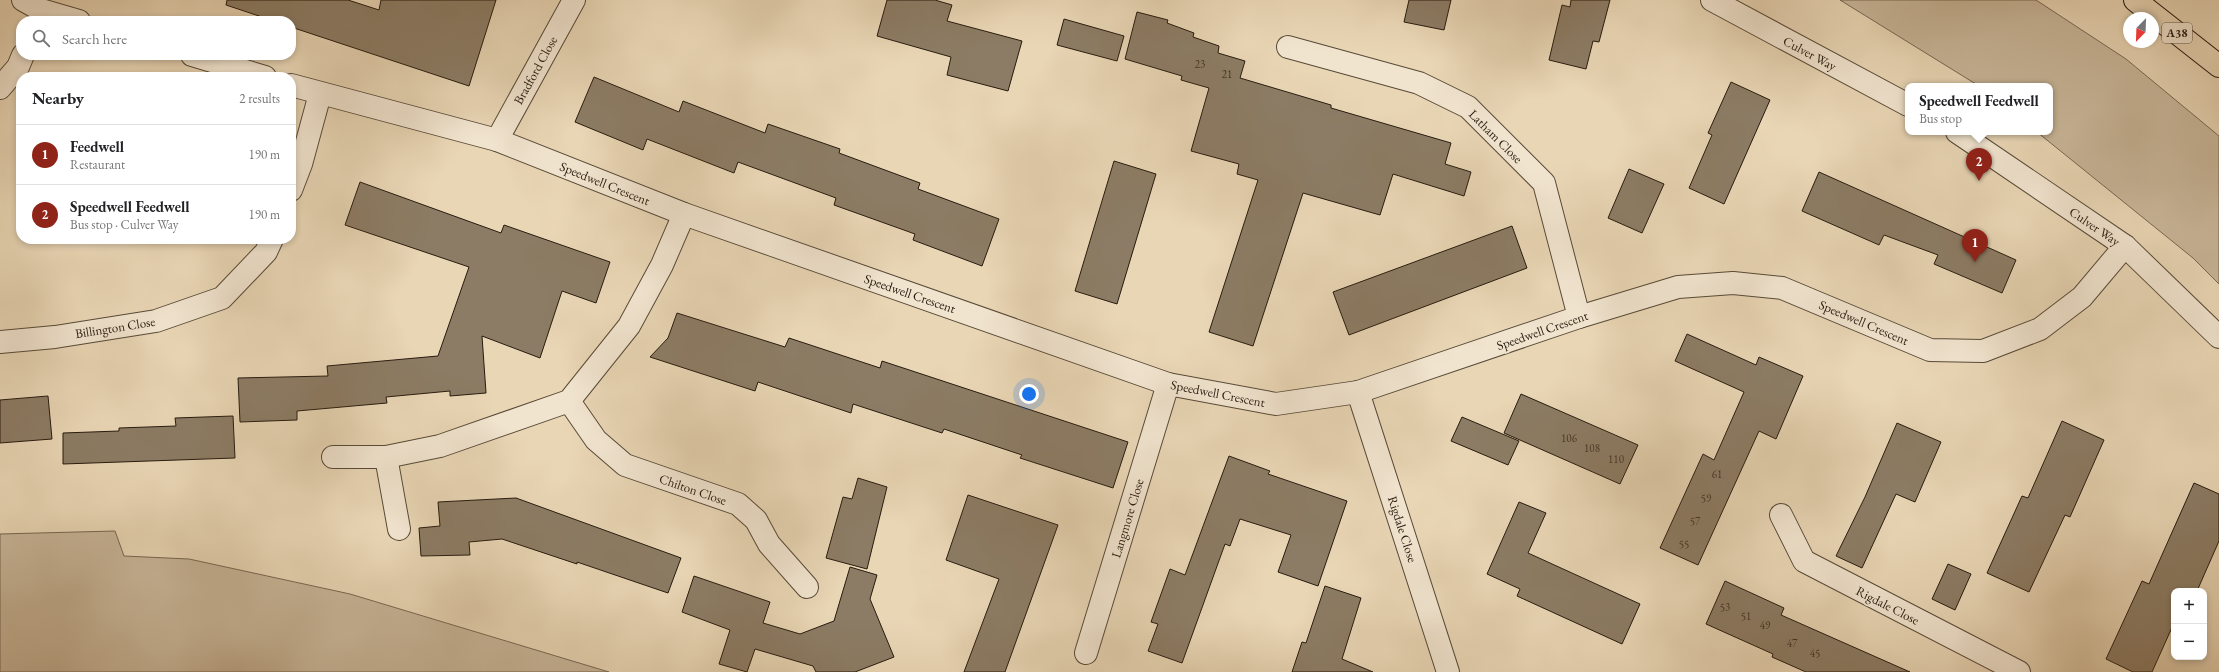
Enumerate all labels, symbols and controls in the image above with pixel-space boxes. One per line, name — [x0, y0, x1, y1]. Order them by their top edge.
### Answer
north arrow — [2123, 12, 2159, 48]
search box — [16, 16, 296, 60]
road number: A38 — [2162, 23, 2192, 43]
icon: search — [30, 27, 52, 49]
text: Search here — [62, 29, 127, 48]
street label: Culver Way — [1780, 32, 1840, 75]
street label: Bradford Close — [510, 33, 561, 107]
house number: 23 — [1195, 57, 1205, 71]
house number: 21 — [1222, 67, 1232, 81]
popup — [1905, 83, 2053, 135]
text: Nearby — [32, 87, 84, 109]
text: 2 results — [239, 90, 280, 107]
text: Speedwell Feedwell — [1919, 91, 2039, 110]
street label: Latham Close — [1465, 106, 1526, 167]
text: Bus stop — [1919, 110, 1962, 127]
text: Feedwell — [70, 137, 124, 156]
text: 1 — [42, 146, 48, 163]
text: 190 m — [249, 146, 280, 163]
pin: 2 — [1966, 148, 1992, 181]
text: Restaurant — [70, 156, 125, 173]
street label: Speedwell Crescent — [557, 158, 652, 209]
text: Speedwell Feedwell — [70, 197, 190, 216]
street label: Culver Way — [2066, 203, 2124, 250]
text: 2 — [42, 206, 48, 223]
text: 190 m — [249, 206, 280, 223]
text: Bus stop · Culver Way — [70, 216, 179, 233]
pin: 1 — [1962, 229, 1988, 262]
street label: Speedwell Crescent — [862, 270, 958, 317]
street label: Speedwell Crescent — [1816, 296, 1911, 349]
street label: Speedwell Crescent — [1494, 307, 1590, 354]
street label: Billington Close — [74, 313, 156, 342]
street label: Speedwell Crescent — [1169, 376, 1266, 411]
your location — [1019, 384, 1039, 404]
house number: 106 — [1561, 431, 1578, 445]
house number: 108 — [1584, 441, 1600, 455]
house number: 110 — [1608, 452, 1624, 466]
house number: 61 — [1712, 467, 1722, 481]
street label: Chilton Close — [657, 470, 729, 509]
street label: Langmore Close — [1107, 476, 1148, 560]
house number: 59 — [1701, 491, 1712, 505]
street label: Rigdale Close — [1384, 494, 1421, 564]
house number: 57 — [1690, 514, 1701, 528]
house number: 55 — [1679, 537, 1689, 551]
street label: Rigdale Close — [1853, 582, 1922, 629]
map controls — [2171, 588, 2207, 660]
button: + — [2171, 588, 2207, 624]
house number: 53 — [1720, 600, 1730, 614]
house number: 51 — [1741, 609, 1751, 623]
house number: 49 — [1760, 618, 1771, 632]
button: − — [2171, 624, 2207, 660]
house number: 47 — [1787, 636, 1798, 650]
house number: 45 — [1810, 646, 1820, 660]

